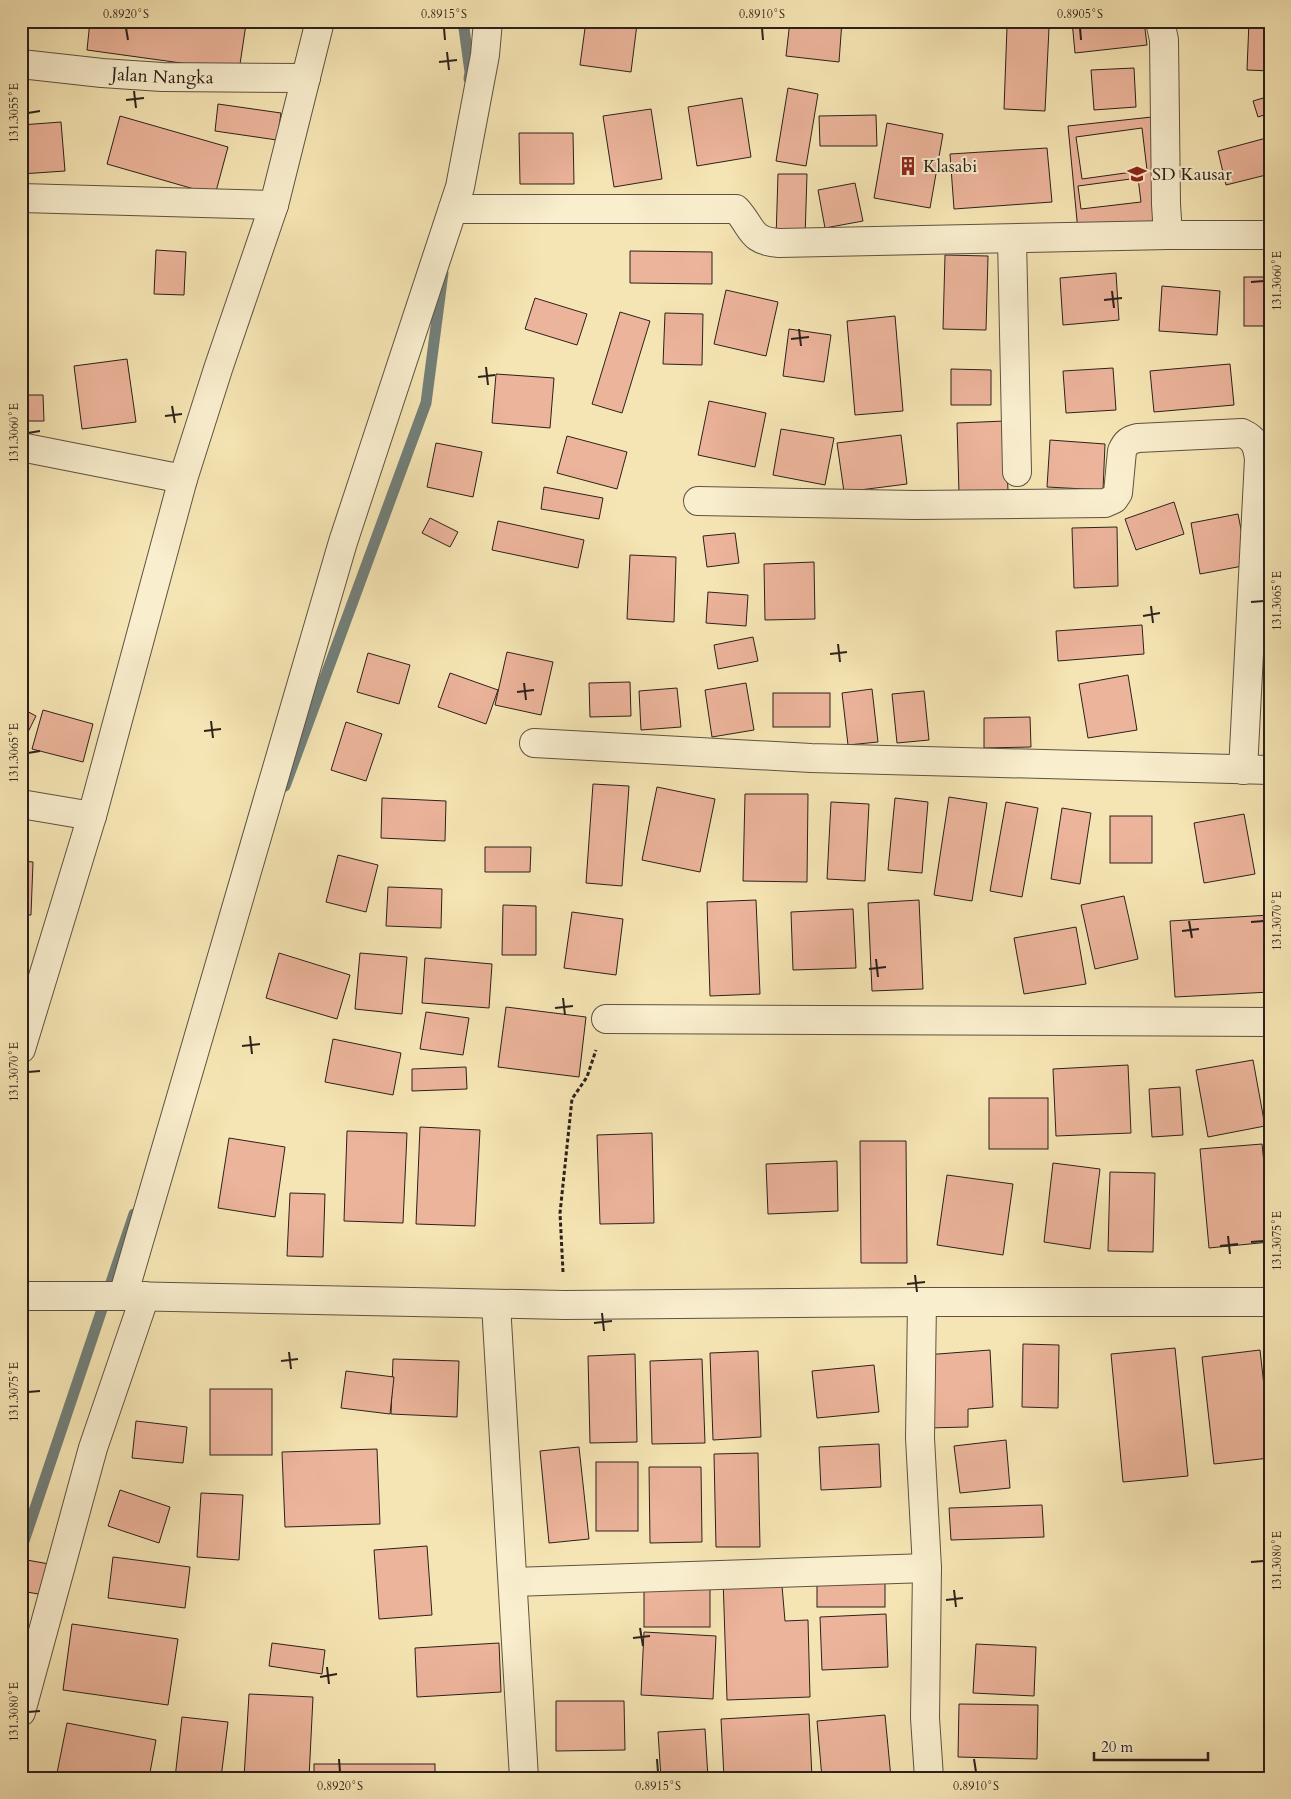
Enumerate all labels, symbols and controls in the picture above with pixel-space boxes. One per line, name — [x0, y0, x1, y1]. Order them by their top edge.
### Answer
text: 0.8920°S — [103, 6, 149, 22]
text: 0.8915°S — [421, 6, 467, 22]
text: 0.8910°S — [739, 6, 785, 22]
text: 0.8905°S — [1057, 6, 1103, 22]
street label: Jalan Nangka — [108, 61, 214, 90]
text: 131.3055°E — [6, 83, 22, 143]
place label: Klasabi — [923, 154, 977, 179]
building icon: Klasabi — [897, 155, 919, 177]
place label: SD Kausar — [1152, 162, 1232, 187]
school or university icon: SD Kausar — [1126, 163, 1148, 185]
text: 131.3060°E — [1269, 251, 1285, 311]
text: 131.3060°E — [6, 403, 22, 463]
text: 131.3065°E — [1269, 571, 1285, 631]
text: 131.3065°E — [6, 723, 22, 783]
text: 131.3070°E — [1269, 891, 1285, 951]
text: 131.3070°E — [6, 1042, 22, 1102]
text: 131.3075°E — [1269, 1211, 1285, 1271]
text: 131.3075°E — [6, 1362, 22, 1422]
text: 131.3080°E — [1269, 1531, 1285, 1591]
text: 131.3080°E — [6, 1682, 22, 1742]
scale bar — [1094, 1729, 1207, 1761]
text: 20 m — [1101, 1737, 1133, 1757]
text: 0.8920°S — [317, 1778, 363, 1794]
text: 0.8915°S — [635, 1778, 681, 1794]
text: 0.8910°S — [953, 1778, 999, 1794]

